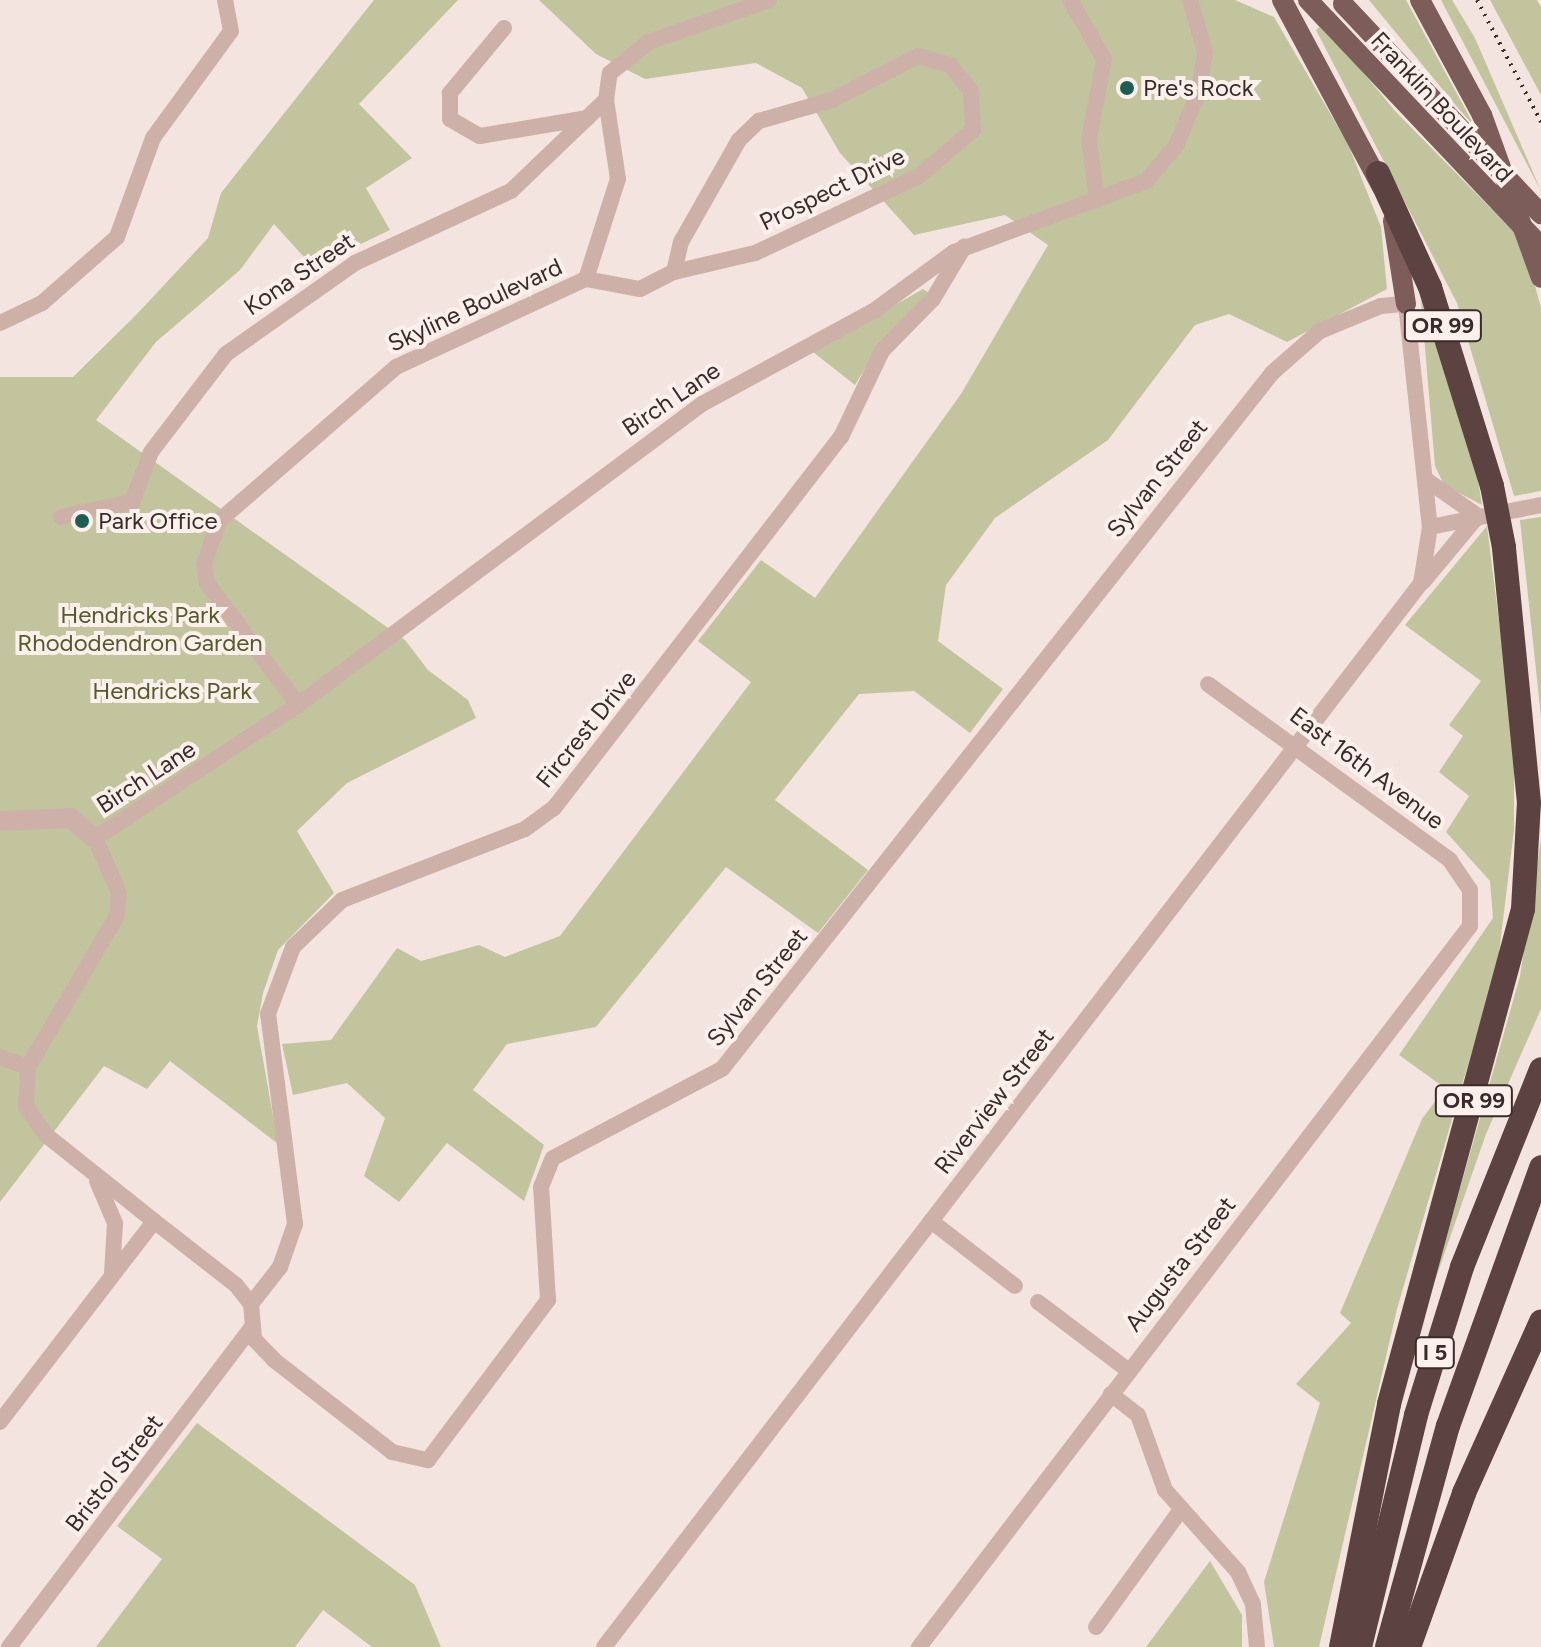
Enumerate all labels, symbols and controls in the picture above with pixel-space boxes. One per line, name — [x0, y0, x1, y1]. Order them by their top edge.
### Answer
street label: Franklin Boulevard — [1365, 26, 1519, 188]
place label: Pre's Rock — [1143, 74, 1253, 102]
marker: Pre's Rock — [1118, 79, 1136, 97]
street label: Prospect Drive — [755, 141, 909, 237]
street label: Kona Street — [238, 227, 360, 321]
street label: Skyline Boulevard — [383, 252, 567, 358]
road number: OR 99 — [1403, 308, 1483, 344]
street label: Birch Lane — [617, 356, 725, 442]
street label: Sylvan Street — [1101, 413, 1213, 543]
place label: Park Office — [98, 507, 218, 535]
marker: Park Office — [73, 512, 91, 530]
park label: Hendricks Park Rhododendron Garden — [17, 601, 263, 657]
street label: Fircrest Drive — [530, 665, 642, 793]
park label: Hendricks Park — [92, 677, 252, 705]
street label: East 16th Avenue — [1284, 701, 1450, 835]
street label: Birch Lane — [91, 734, 201, 820]
street label: Sylvan Street — [701, 922, 813, 1052]
street label: Riverview Street — [928, 1022, 1060, 1180]
road number: OR 99 — [1434, 1083, 1514, 1119]
street label: Augusta Street — [1119, 1191, 1241, 1337]
road number: I 5 — [1413, 1335, 1457, 1371]
street label: Bristol Street — [59, 1409, 169, 1537]

